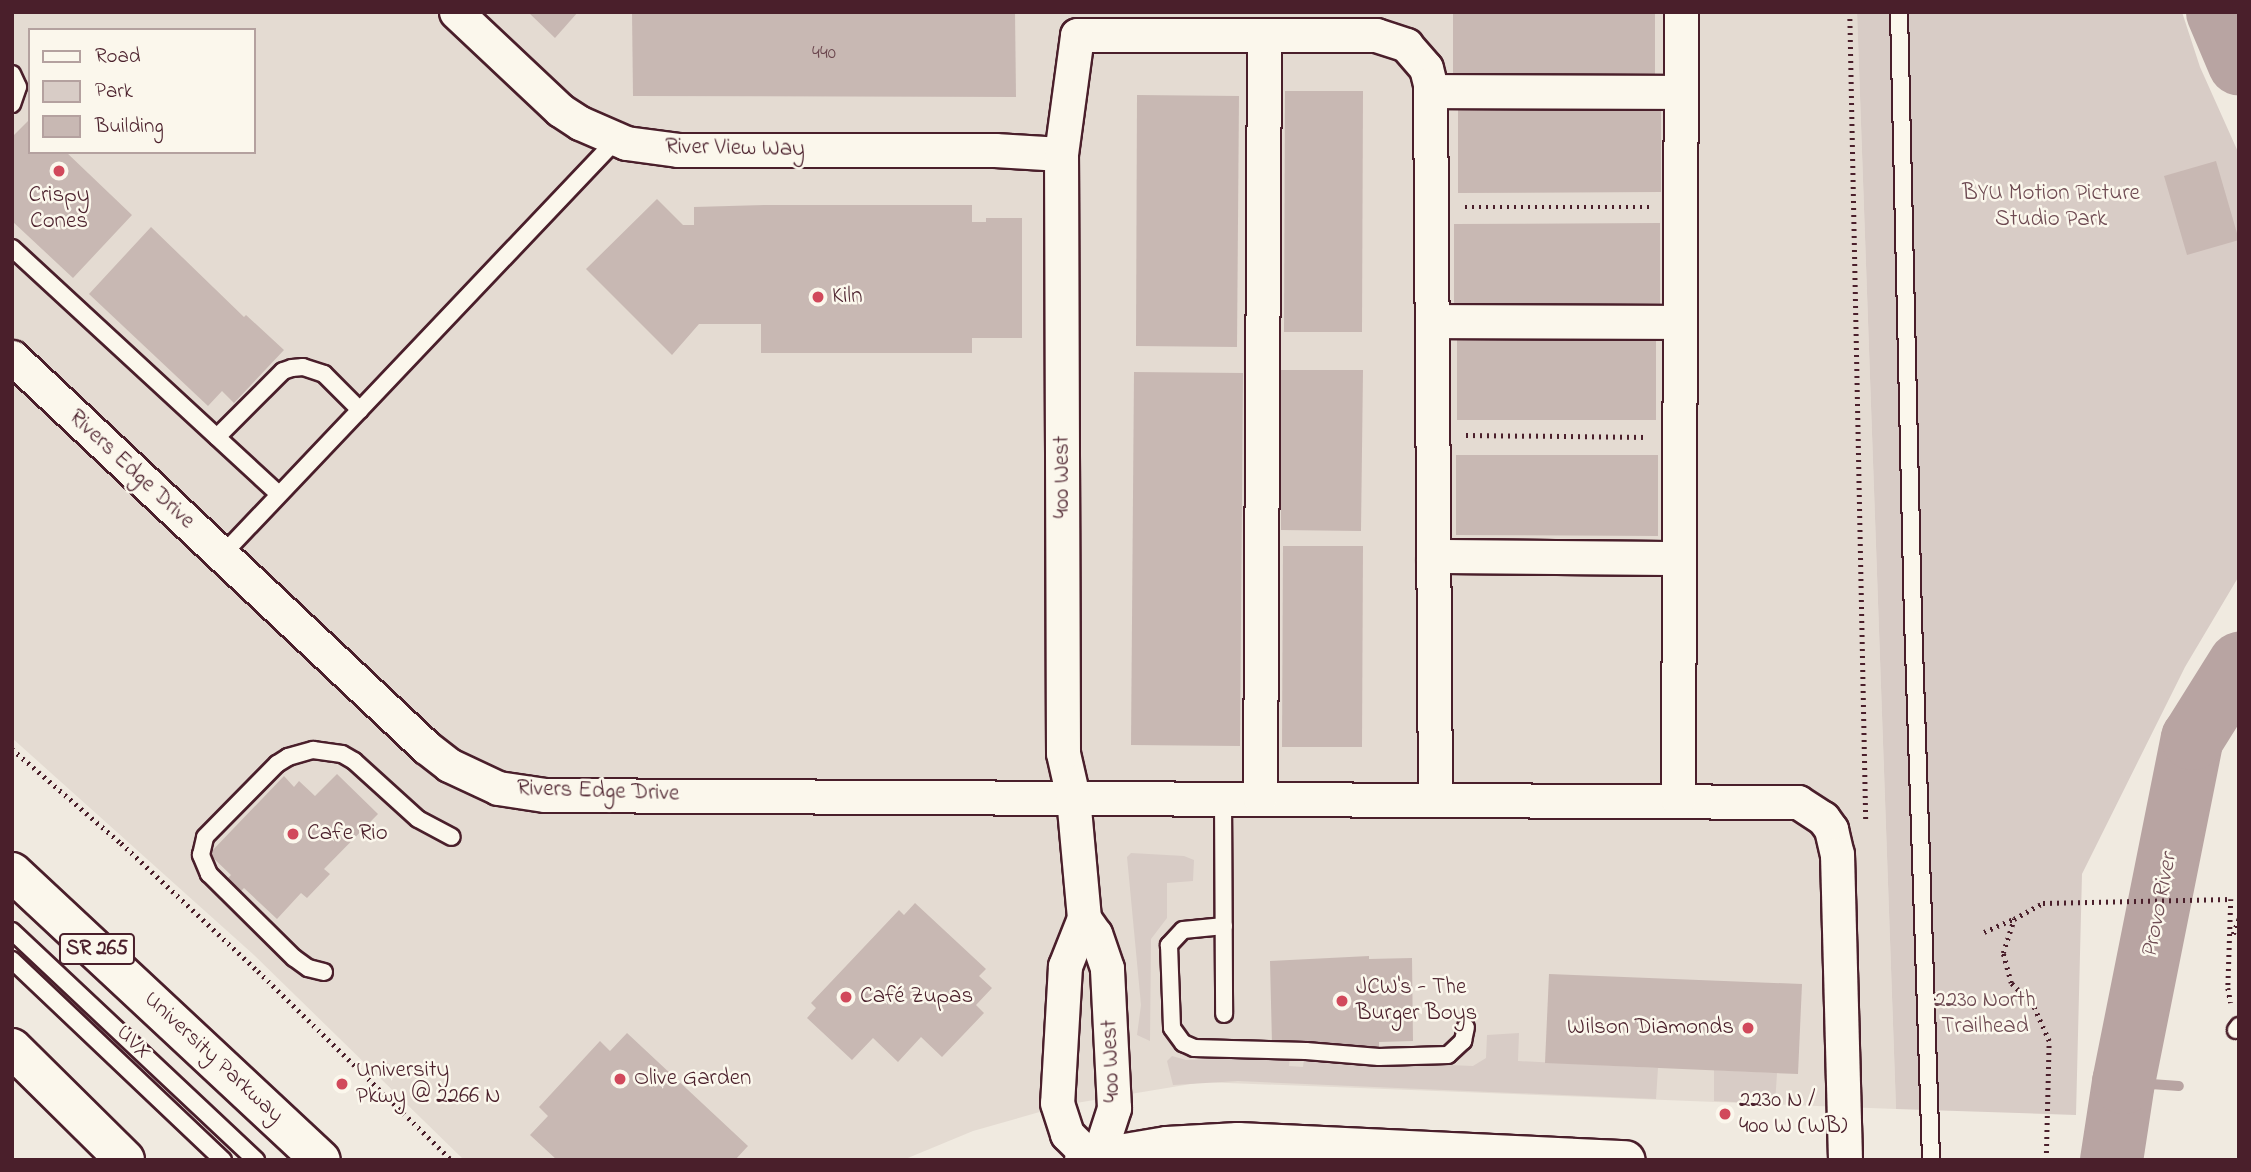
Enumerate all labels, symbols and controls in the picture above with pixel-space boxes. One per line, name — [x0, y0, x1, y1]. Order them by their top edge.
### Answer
legend — [28, 28, 256, 154]
text: Road — [95, 42, 141, 72]
house number: 440 — [812, 43, 836, 65]
text: Park — [95, 77, 133, 107]
text: Building — [95, 112, 164, 142]
street label: River View Way — [665, 134, 805, 164]
marker: Crispy Cones — [51, 163, 67, 179]
park label: BYU Motion Picture Studio Park — [1962, 180, 2140, 234]
place label: Crispy Cones — [29, 182, 89, 236]
place label: Kiln — [832, 283, 862, 311]
marker: Kiln — [810, 289, 826, 305]
street label: Rivers Edge Drive — [62, 404, 200, 536]
street label: 400 West — [1049, 436, 1077, 518]
street label: Rivers Edge Drive — [516, 775, 680, 809]
place label: Cafe Rio — [307, 820, 388, 848]
marker: Cafe Rio — [285, 826, 301, 842]
water label: Provo River — [2136, 851, 2184, 961]
road number: SR 265 — [58, 932, 136, 967]
place label: JCW's - The Burger Boys — [1356, 974, 1477, 1028]
place label: Café Zupas — [860, 983, 973, 1011]
street label: University Parkway — [137, 986, 289, 1130]
park label: 2230 North Trailhead — [1934, 987, 2036, 1041]
marker: Café Zupas — [838, 989, 854, 1005]
marker: JCW's - The Burger Boys — [1334, 993, 1350, 1009]
place label: Wilson Diamonds — [1567, 1014, 1734, 1042]
street label: 400 West — [1097, 1019, 1127, 1103]
street label: UVX — [110, 1020, 156, 1066]
marker: Wilson Diamonds — [1740, 1020, 1756, 1036]
place label: University Pkwy @ 2266 N — [356, 1057, 501, 1111]
place label: Olive Garden — [634, 1065, 751, 1093]
marker: Olive Garden — [612, 1071, 628, 1087]
marker: University Pkwy @ 2266 N — [334, 1076, 350, 1092]
place label: 2230 N / 400 W (WB) — [1739, 1087, 1847, 1141]
marker: 2230 N / 400 W (WB) — [1717, 1106, 1733, 1122]

